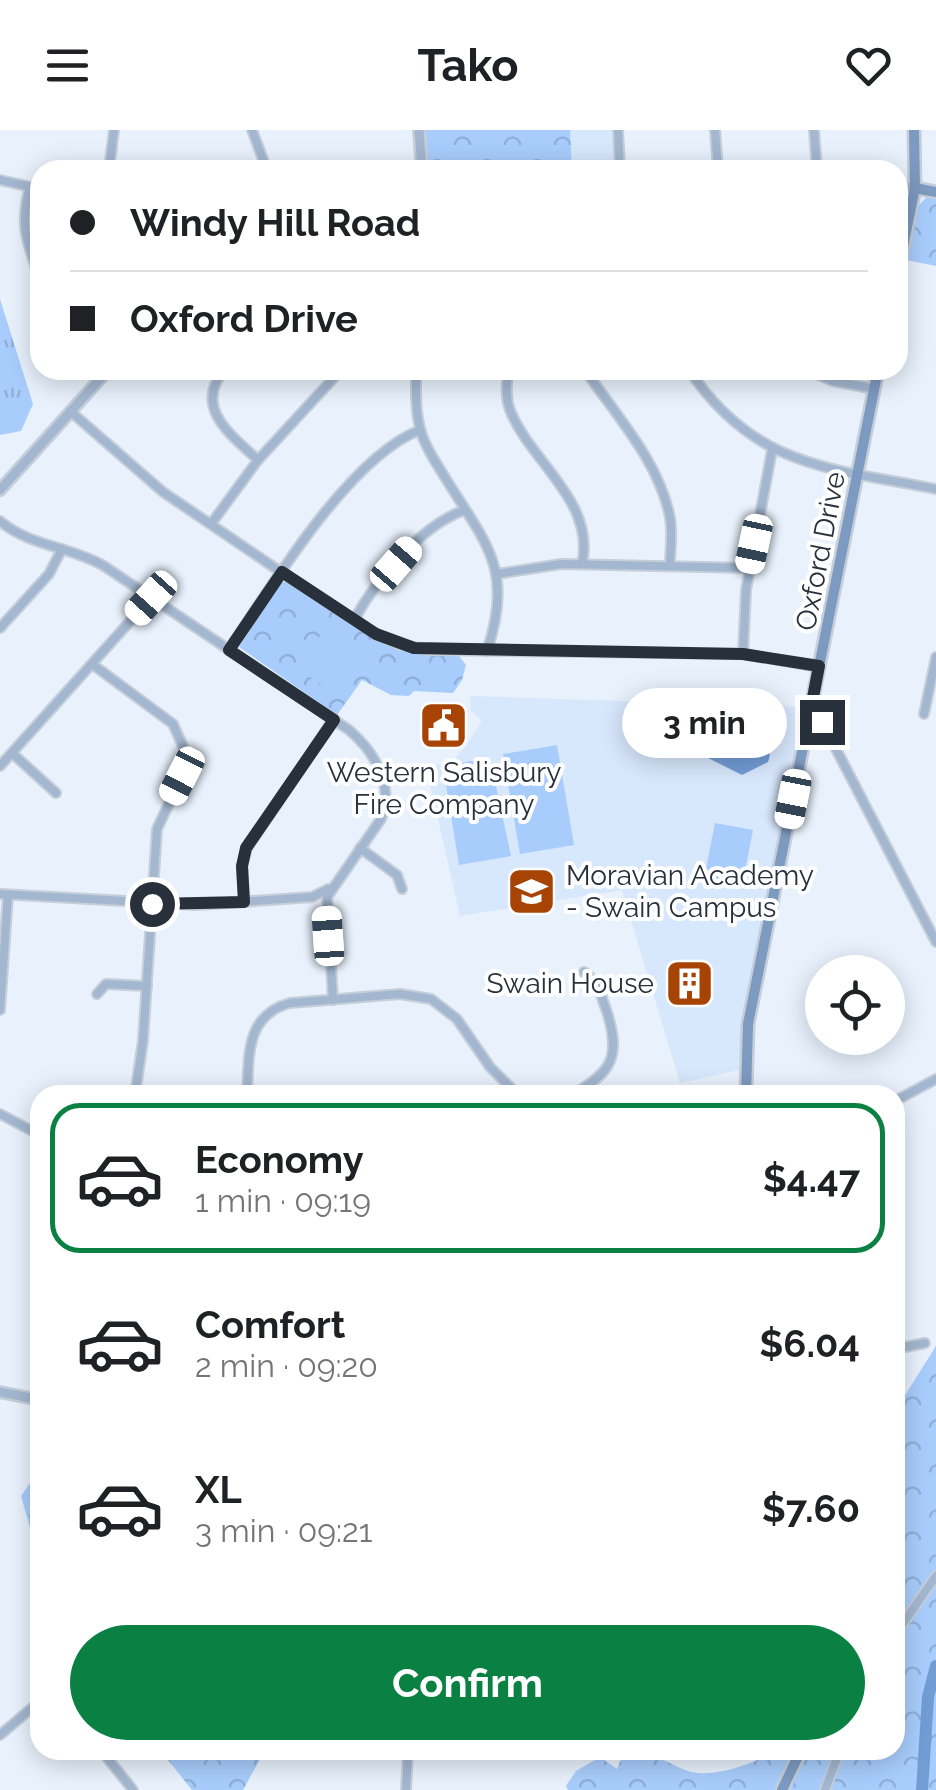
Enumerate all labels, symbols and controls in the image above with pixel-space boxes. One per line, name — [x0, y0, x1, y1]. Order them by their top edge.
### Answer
icon: menu — [40, 38, 95, 93]
icon: heart — [841, 38, 896, 93]
text: Tako — [417, 39, 519, 92]
text: Windy Hill Road — [130, 200, 420, 245]
text: Oxford Drive — [130, 296, 358, 341]
street label: Oxford Drive — [789, 469, 852, 633]
car — [733, 512, 775, 576]
car — [365, 532, 427, 596]
car — [120, 566, 182, 630]
callout: 3 min — [622, 687, 787, 757]
public building icon: Western Salisbury Fire Company — [418, 699, 470, 751]
route end — [800, 700, 845, 745]
text: 3 min — [663, 704, 746, 741]
car — [155, 742, 209, 810]
place label: Western Salisbury Fire Company — [327, 756, 561, 821]
car — [773, 767, 813, 831]
place label: Moravian Academy - Swain Campus — [566, 859, 814, 924]
school or university icon: Moravian Academy - Swain Campus — [505, 865, 557, 917]
route start — [130, 882, 175, 927]
car — [311, 905, 345, 967]
map controls — [805, 955, 905, 1055]
button: locate — [805, 955, 905, 1055]
building icon: Swain House — [663, 957, 715, 1009]
place label: Swain House — [487, 967, 654, 1000]
icon: car — [75, 1133, 165, 1223]
text: Economy — [195, 1137, 364, 1182]
text: $4.47 — [763, 1156, 860, 1201]
text: 1 min · 09:19 — [195, 1182, 371, 1219]
icon: car — [75, 1298, 165, 1388]
text: Comfort — [195, 1302, 345, 1347]
text: $6.04 — [759, 1321, 860, 1366]
text: 2 min · 09:20 — [195, 1347, 378, 1384]
icon: car — [75, 1463, 165, 1553]
text: XL — [195, 1467, 242, 1512]
text: $7.60 — [762, 1486, 860, 1531]
text: 3 min · 09:21 — [195, 1512, 372, 1549]
button: Confirm — [70, 1625, 865, 1740]

